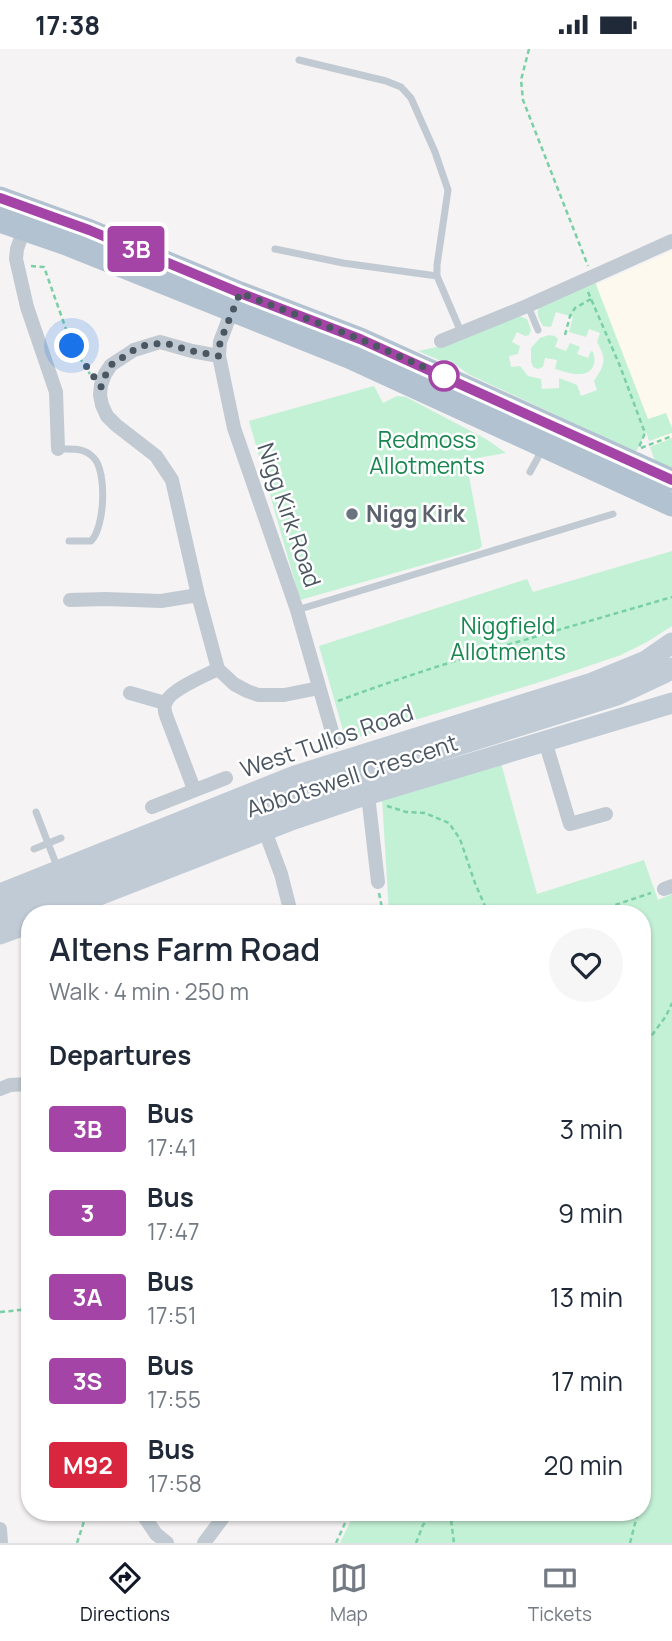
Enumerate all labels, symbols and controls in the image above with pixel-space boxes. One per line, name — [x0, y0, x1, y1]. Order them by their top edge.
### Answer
text: 17:38 — [35, 7, 100, 43]
line badge: 3B — [104, 226, 168, 272]
text: 3B — [121, 232, 151, 265]
your location — [54, 328, 89, 363]
unlabelled marker — [429, 361, 459, 391]
park label: Redmoss Allotments — [369, 423, 485, 481]
street label: Nigg Kirk Road — [250, 438, 330, 591]
place label: Nigg Kirk — [366, 497, 465, 529]
marker: Nigg Kirk — [344, 506, 360, 522]
park label: Niggfield Allotments — [450, 609, 566, 667]
street label: West Tullos Road — [236, 695, 418, 785]
street label: Abbotswell Crescent — [242, 726, 462, 824]
text: Altens Farm Road — [49, 926, 320, 971]
button: heart — [549, 928, 623, 1002]
text: Walk · 4 min · 250 m — [49, 975, 249, 1007]
text: Departures — [49, 1037, 191, 1073]
text: Bus — [147, 1095, 194, 1131]
text: 3 min — [560, 1111, 623, 1147]
text: 3B — [73, 1112, 102, 1145]
text: 17:41 — [147, 1131, 197, 1163]
text: Bus — [147, 1179, 194, 1215]
text: 9 min — [558, 1195, 623, 1231]
text: 3 — [81, 1196, 94, 1229]
text: 17:47 — [147, 1215, 200, 1247]
text: Bus — [147, 1263, 194, 1299]
text: 13 min — [550, 1279, 623, 1315]
text: 3A — [72, 1280, 103, 1313]
text: 17:51 — [147, 1299, 197, 1331]
text: Bus — [147, 1347, 194, 1383]
text: 17 min — [551, 1363, 623, 1399]
text: 3S — [73, 1364, 102, 1397]
text: 17:55 — [147, 1383, 201, 1415]
text: Bus — [148, 1431, 194, 1467]
text: 20 min — [544, 1447, 623, 1483]
text: M92 — [63, 1448, 113, 1481]
text: 17:58 — [148, 1467, 202, 1499]
tab: Directions — [80, 1559, 170, 1627]
tab: Map — [330, 1559, 368, 1627]
tab: Tickets — [528, 1559, 592, 1627]

